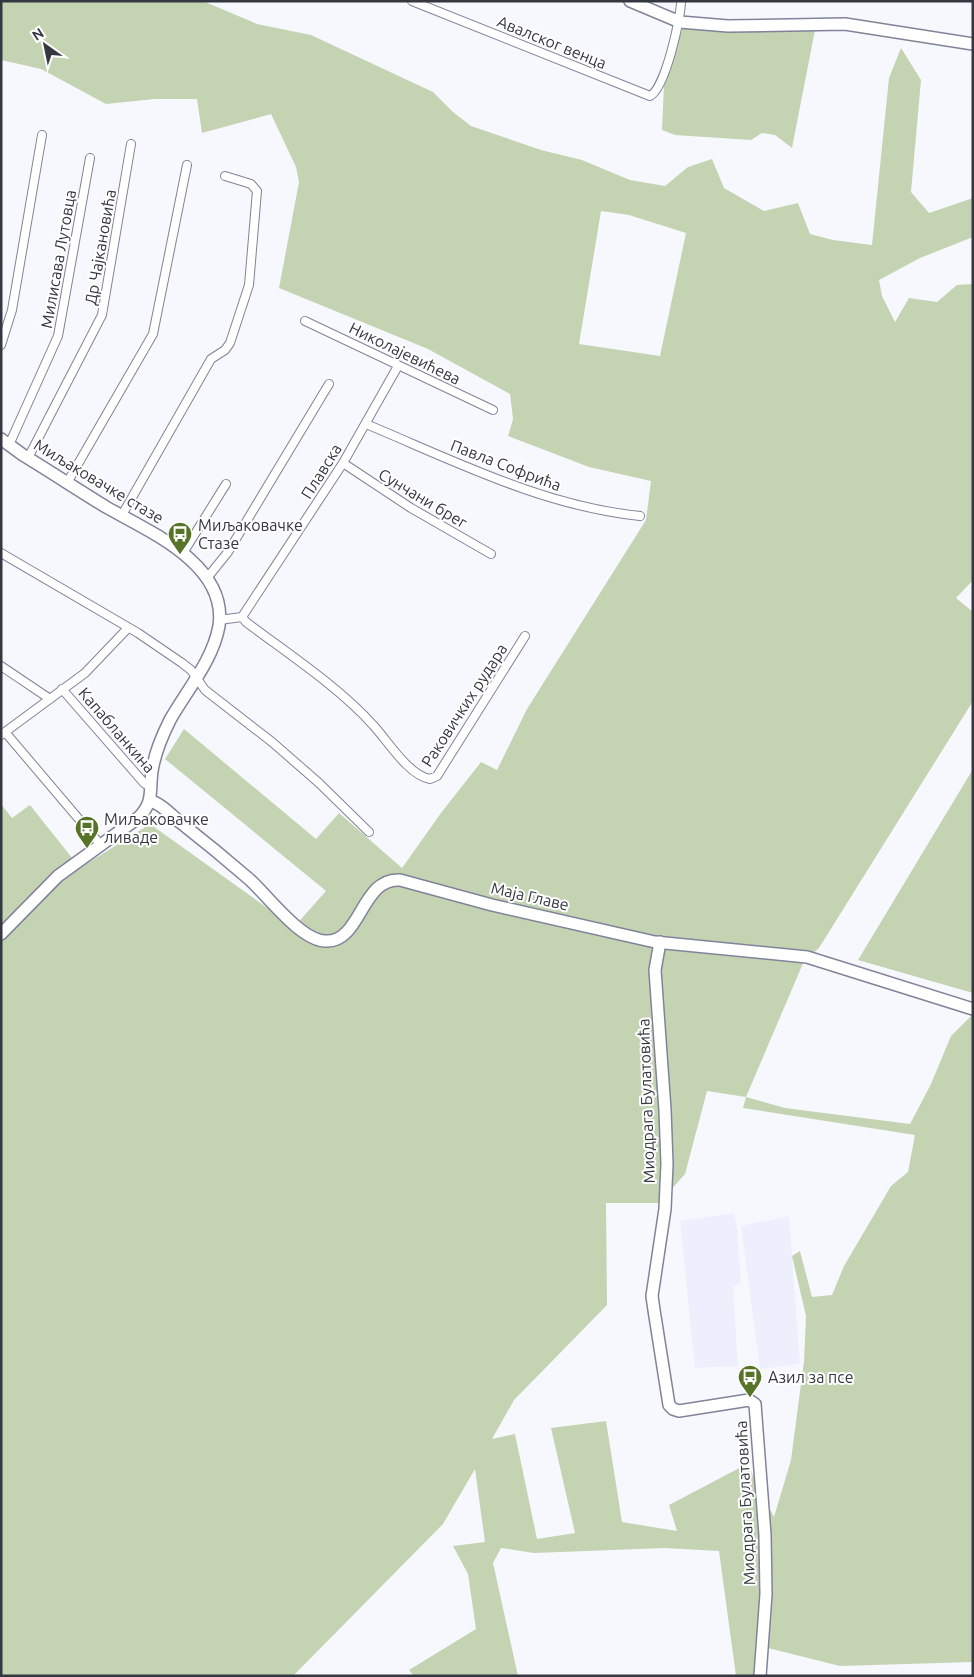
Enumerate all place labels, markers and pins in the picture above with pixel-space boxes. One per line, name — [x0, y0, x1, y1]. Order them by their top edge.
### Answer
place label: Миљаковачке Стазе — [198, 516, 303, 552]
bus stop icon: Миљаковачке Стазе — [167, 521, 193, 555]
place label: Миљаковачке ливаде — [104, 810, 209, 846]
bus stop icon: Миљаковачке ливаде — [74, 815, 100, 849]
bus stop icon: Азил за псе — [737, 1364, 763, 1398]
place label: Азил за псе — [768, 1368, 854, 1386]

